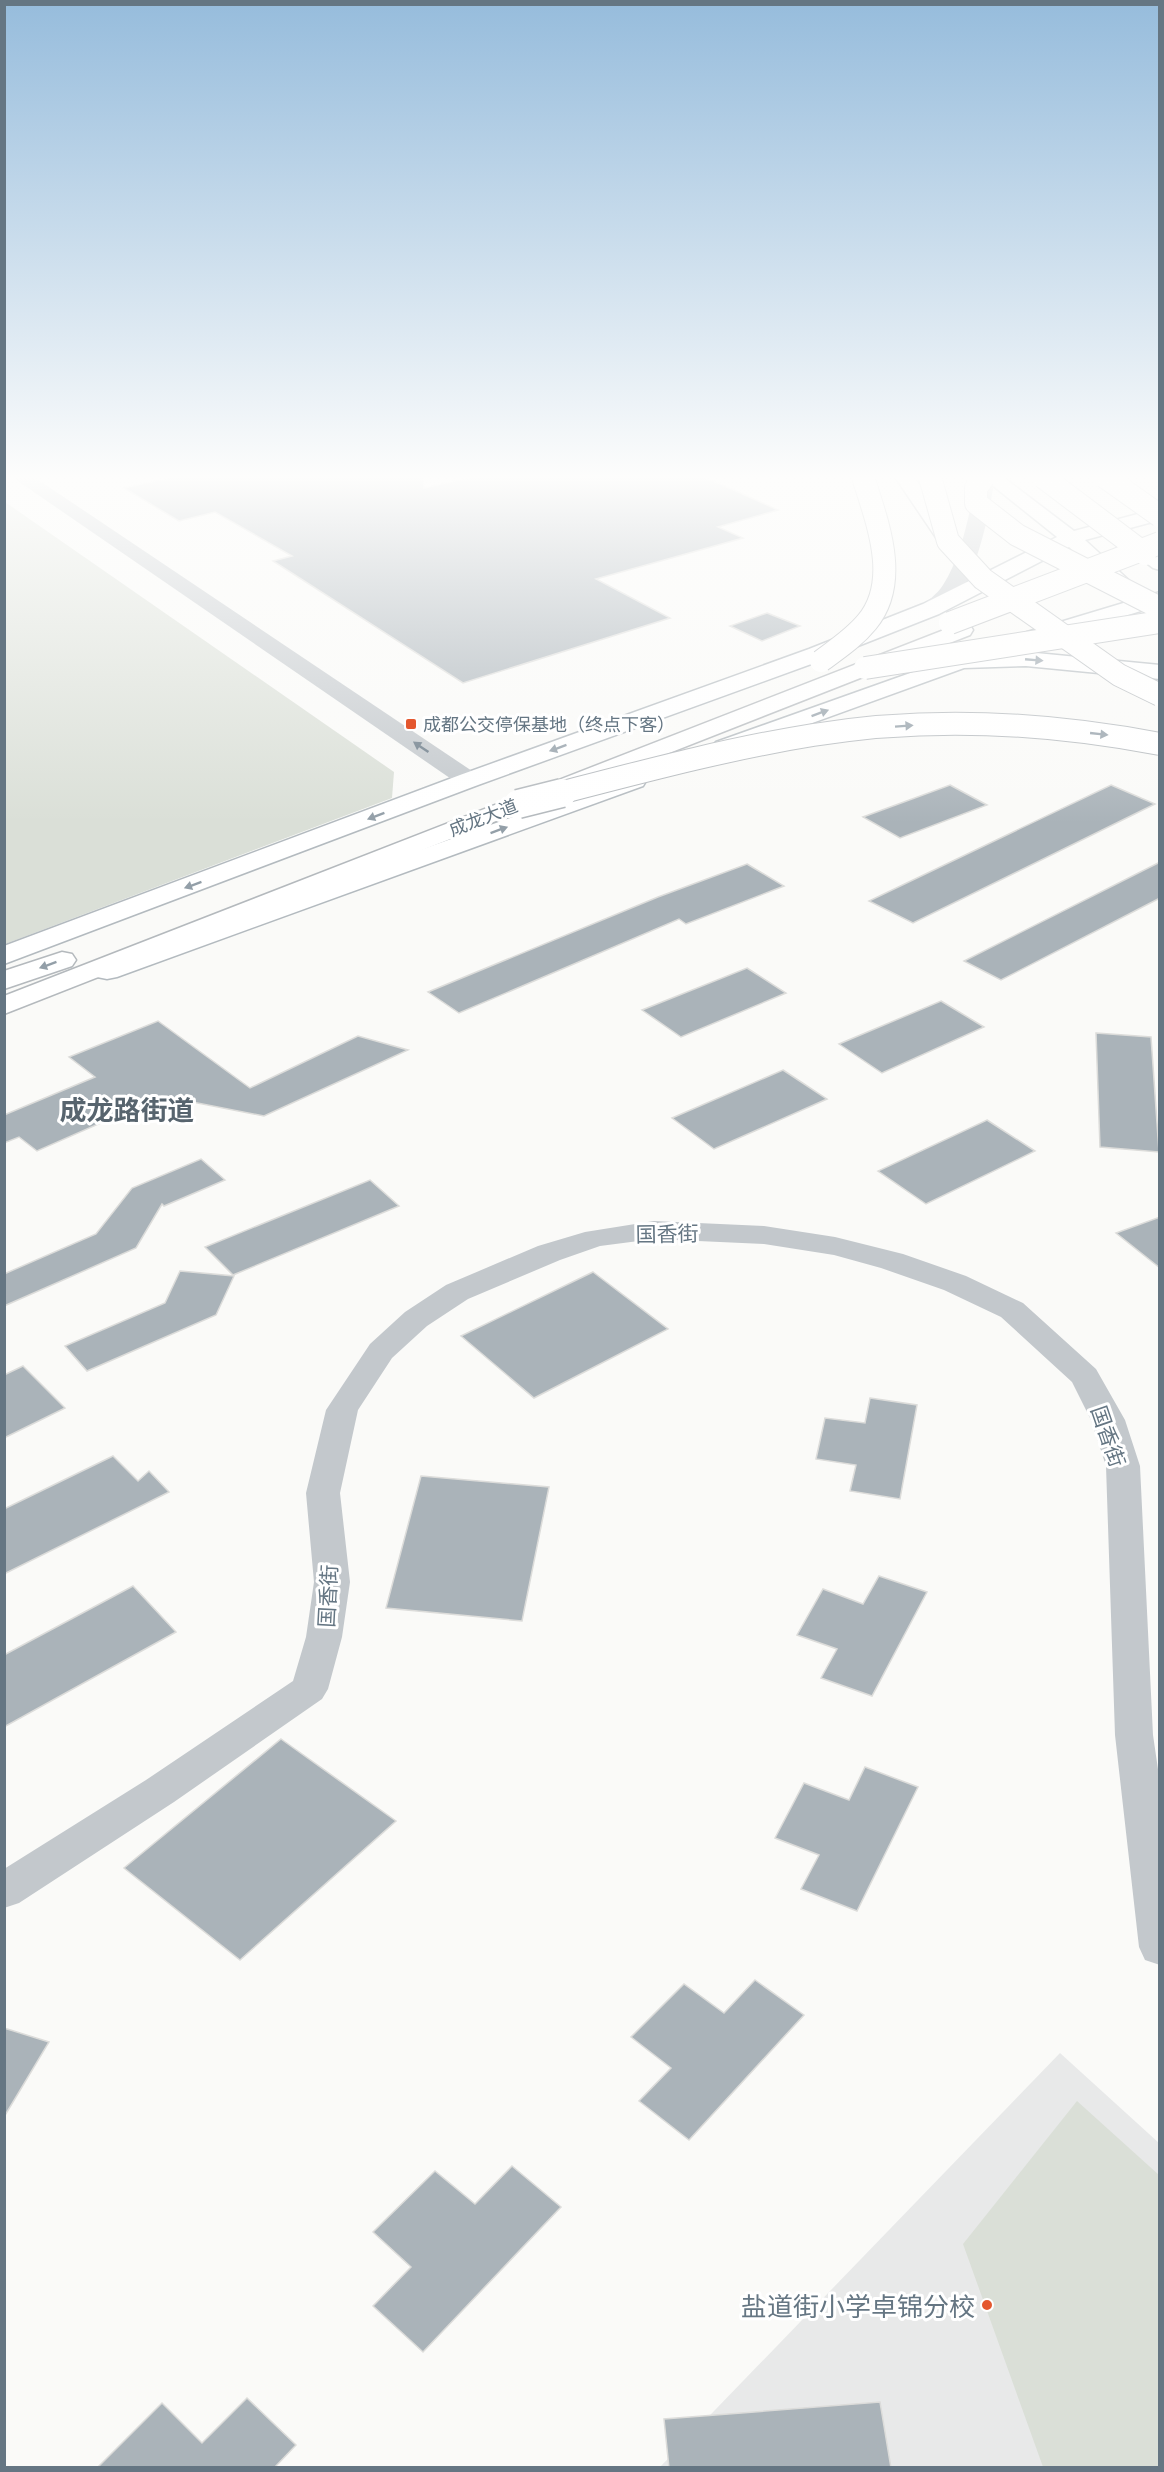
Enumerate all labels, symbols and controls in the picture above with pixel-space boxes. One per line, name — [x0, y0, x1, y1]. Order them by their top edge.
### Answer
one-way arrow — [1024, 655, 1043, 665]
one-way arrow — [811, 707, 829, 717]
place label: 成都公交停保基地（终点下客） — [423, 713, 675, 735]
marker: 成都公交停保基地（终点下客） — [404, 717, 418, 731]
one-way arrow — [895, 721, 914, 731]
one-way arrow — [1090, 729, 1109, 739]
one-way arrow — [412, 742, 429, 753]
one-way arrow — [549, 743, 567, 753]
street label: 成龙大道 — [445, 794, 521, 840]
one-way arrow — [366, 811, 384, 821]
one-way arrow — [490, 825, 508, 834]
one-way arrow — [184, 880, 202, 890]
one-way arrow — [39, 961, 57, 971]
district label: 成龙路街道 — [60, 1093, 195, 1125]
street label: 国香街 — [635, 1220, 699, 1246]
street label: 国香街 — [1087, 1402, 1131, 1470]
street label: 国香街 — [313, 1564, 341, 1628]
place label: 盐道街小学卓锦分校 — [741, 2290, 975, 2321]
marker: 盐道街小学卓锦分校 — [980, 2298, 994, 2312]

